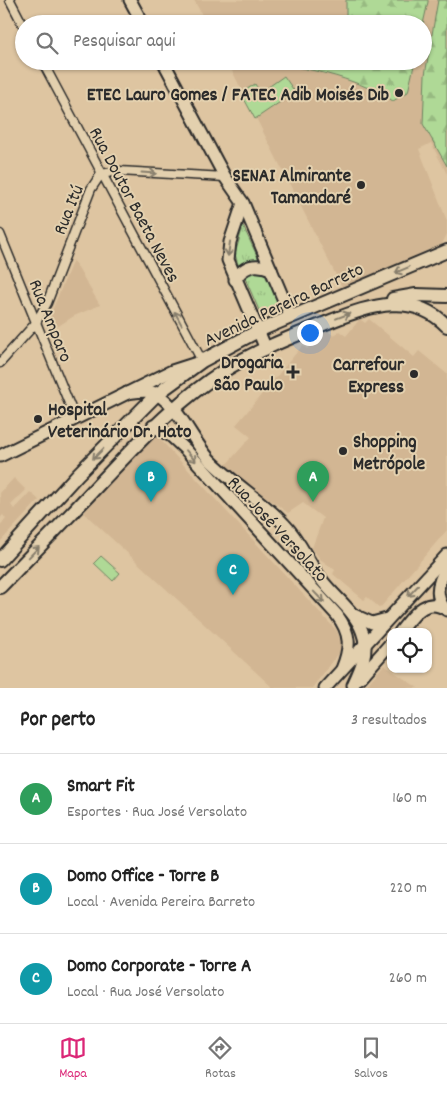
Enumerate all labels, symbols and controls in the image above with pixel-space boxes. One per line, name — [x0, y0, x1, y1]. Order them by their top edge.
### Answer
search box — [15, 15, 432, 70]
icon: search — [33, 29, 61, 57]
text: Pesquisar aqui — [73, 29, 175, 56]
place label: ETEC Lauro Gomes / FATEC Adib Moisés Dib — [87, 83, 389, 110]
marker: ETEC Lauro Gomes / FATEC Adib Moisés Dib — [393, 87, 405, 99]
street label: Rua Doutor Baeta Neves — [80, 123, 185, 288]
place label: SENAI Almirante Tamandaré — [232, 164, 351, 213]
one-way arrow — [141, 168, 157, 178]
marker: SENAI Almirante Tamandaré — [355, 179, 367, 191]
street label: Rua Itú — [48, 181, 92, 239]
one-way arrow — [224, 241, 234, 257]
street label: Avenida Pereira Barreto — [200, 257, 369, 355]
one-way arrow — [395, 266, 410, 276]
street label: Rua Amparo — [20, 276, 78, 367]
one-way arrow — [335, 311, 351, 320]
one-way arrow — [173, 312, 183, 326]
your location — [297, 320, 323, 346]
place label: Drogaria São Paulo — [214, 351, 284, 400]
place label: Carrefour Express — [333, 353, 405, 402]
marker: Drogaria São Paulo — [287, 366, 299, 378]
marker: Carrefour Express — [408, 368, 420, 380]
place label: Hospital Veterinário Dr. Hato — [48, 398, 192, 447]
marker: Hospital Veterinário Dr. Hato — [32, 413, 44, 425]
place label: Shopping Metrópole — [353, 430, 425, 479]
marker: Shopping Metrópole — [337, 445, 349, 457]
one-way arrow — [92, 448, 104, 460]
one-way arrow — [185, 450, 197, 463]
pin: B — [135, 461, 167, 502]
pin: A — [297, 461, 329, 502]
street label: Rua José Versolato — [220, 471, 333, 590]
one-way arrow — [28, 546, 40, 559]
pin: C — [217, 554, 249, 595]
one-way arrow — [408, 584, 419, 597]
one-way arrow — [313, 591, 325, 604]
map controls — [387, 628, 432, 673]
button: locate — [387, 628, 432, 673]
text: Por perto — [20, 706, 95, 736]
text: 3 resultados — [351, 709, 427, 732]
text: Smart Fit — [67, 774, 135, 801]
text: A — [32, 787, 40, 810]
text: 160 m — [392, 787, 427, 810]
text: Esportes · Rua José Versolato — [67, 801, 247, 824]
text: Domo Office - Torre B — [67, 864, 219, 891]
text: B — [32, 877, 40, 900]
text: 220 m — [390, 877, 427, 900]
text: Local · Avenida Pereira Barreto — [67, 891, 255, 914]
text: Domo Corporate - Torre A — [67, 954, 251, 981]
text: C — [32, 967, 40, 990]
text: 260 m — [389, 967, 427, 990]
text: Local · Rua José Versolato — [67, 981, 224, 1004]
tab: Mapa — [59, 1034, 87, 1084]
tab: Rotas — [205, 1034, 236, 1084]
tab: Salvos — [354, 1034, 388, 1084]

